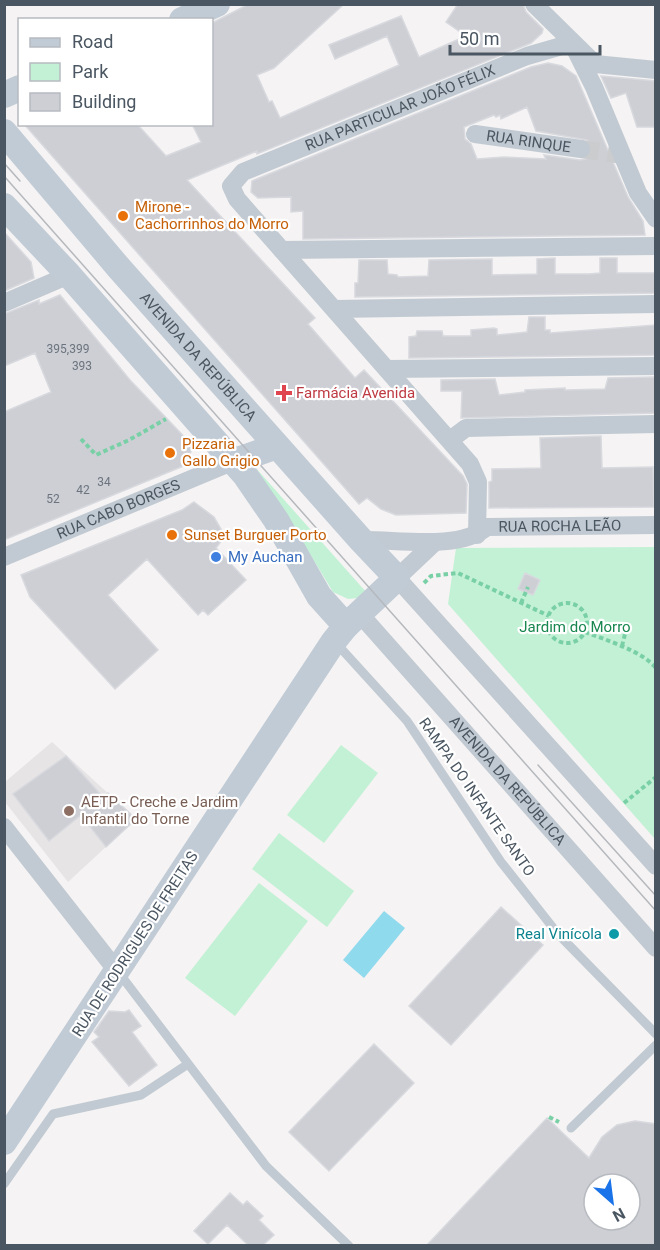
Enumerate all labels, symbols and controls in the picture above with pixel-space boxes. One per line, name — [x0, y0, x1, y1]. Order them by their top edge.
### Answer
legend — [18, 18, 213, 126]
scale bar — [450, 18, 600, 56]
text: 50 m — [459, 28, 499, 49]
text: Road — [72, 31, 113, 52]
text: Park — [72, 61, 109, 82]
street label: RUA PARTICULAR JOÃO FÉLIX — [302, 61, 498, 155]
text: Building — [72, 91, 136, 112]
street label: RUA RINQUE — [485, 127, 572, 156]
place label: Mirone - Cachorrinhos do Morro — [135, 198, 289, 233]
marker: Mirone - Cachorrinhos do Morro — [116, 209, 130, 223]
street label: AVENIDA DA REPÚBLICA — [136, 289, 260, 425]
house number: 395,399 — [47, 342, 89, 356]
house number: 393 — [72, 359, 92, 373]
place label: Farmácia Avenida — [296, 384, 415, 402]
marker: Farmácia Avenida — [277, 386, 291, 400]
place label: Pizzaria Gallo Grigio — [182, 435, 260, 470]
marker: Pizzaria Gallo Grigio — [163, 446, 177, 460]
house number: 34 — [97, 475, 111, 489]
street label: RUA CABO BORGES — [54, 476, 183, 543]
house number: 42 — [76, 483, 90, 497]
house number: 52 — [46, 492, 60, 506]
street label: RUA ROCHA LEÃO — [498, 516, 621, 536]
place label: Sunset Burguer Porto — [184, 526, 326, 544]
marker: Sunset Burguer Porto — [165, 528, 179, 542]
place label: My Auchan — [228, 548, 302, 566]
marker: My Auchan — [209, 550, 223, 564]
park label: Jardim do Morro — [519, 618, 631, 636]
street label: AVENIDA DA REPÚBLICA — [446, 712, 570, 849]
street label: RAMPA DO INFANTE SANTO — [415, 714, 539, 880]
place label: AETP - Creche e Jardim Infantil do Torne — [81, 793, 238, 828]
marker: AETP - Creche e Jardim Infantil do Torne — [62, 804, 76, 818]
street label: RUA DE RODRIGUES DE FREITAS — [68, 848, 202, 1040]
place label: Real Vinícola — [516, 925, 602, 943]
marker: Real Vinícola — [607, 927, 621, 941]
north arrow — [582, 1172, 642, 1232]
text: N — [609, 1204, 628, 1226]

